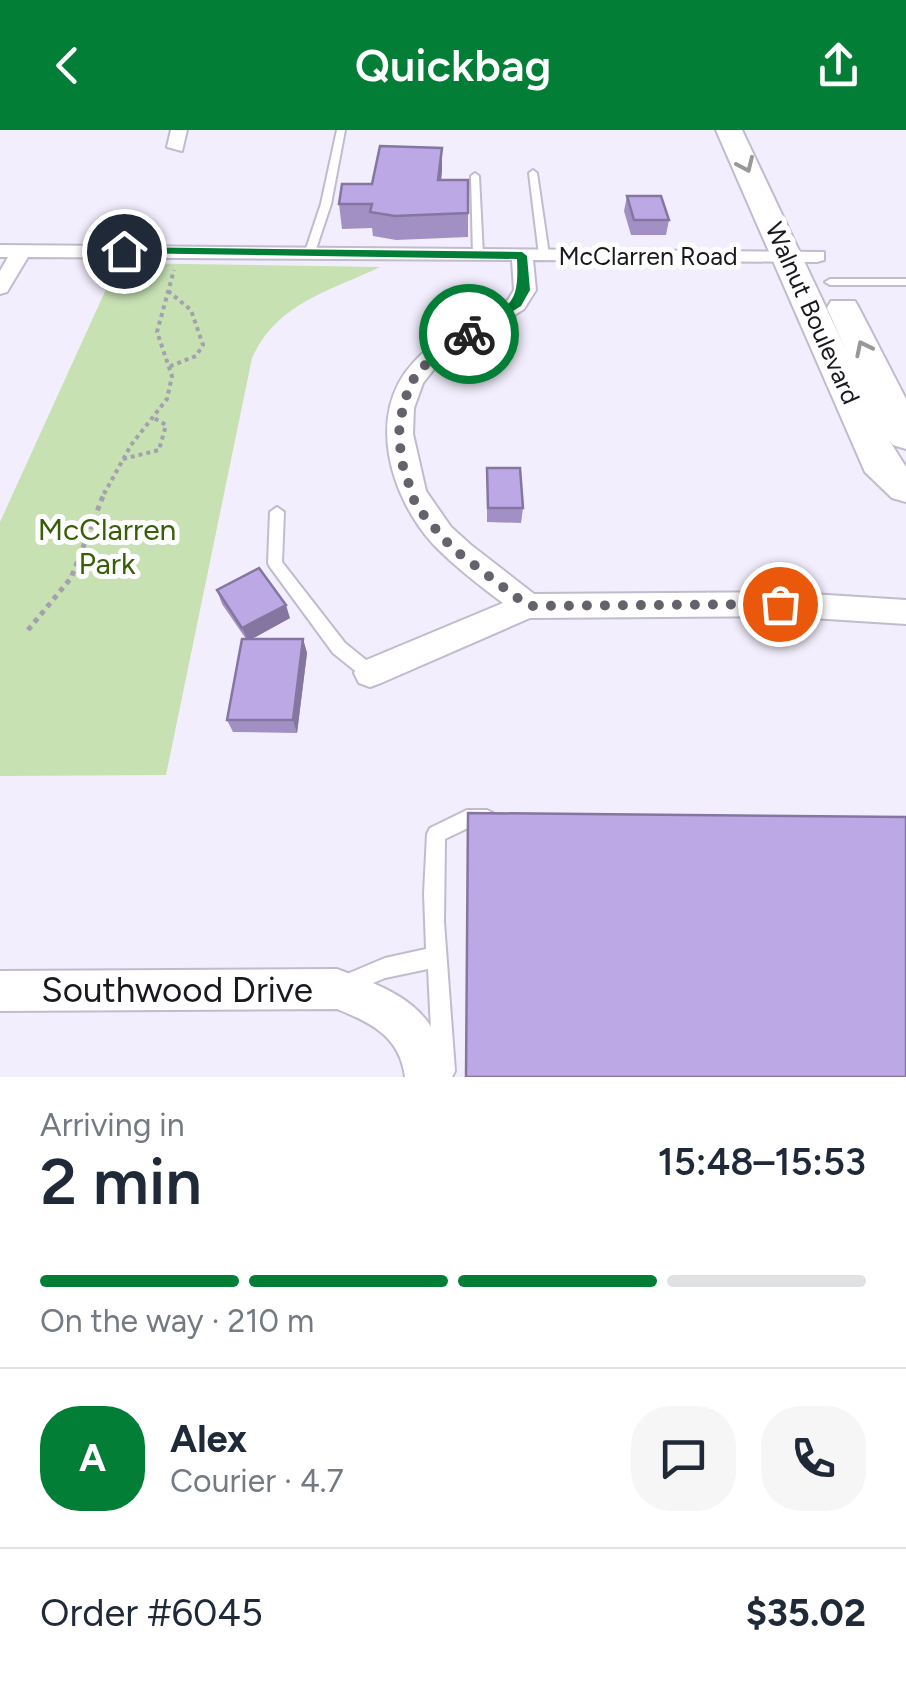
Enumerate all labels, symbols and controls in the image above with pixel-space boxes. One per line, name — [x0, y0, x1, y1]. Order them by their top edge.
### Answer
icon: back — [40, 38, 95, 93]
text: Quickbag — [355, 38, 551, 92]
icon: share — [811, 38, 866, 93]
one-way arrow — [734, 155, 754, 173]
pin — [82, 209, 167, 294]
street label: Walnut Boulevard — [759, 217, 867, 409]
icon: home — [97, 224, 152, 279]
street label: McClarren Road — [558, 241, 738, 271]
courier — [419, 284, 519, 384]
icon: bike — [442, 307, 497, 362]
one-way arrow — [856, 341, 875, 359]
park label: McClarren Park — [38, 511, 176, 582]
pin — [738, 562, 823, 647]
icon: bag — [753, 577, 808, 632]
street label: Southwood Drive — [41, 969, 313, 1011]
text: Arriving in — [40, 1106, 185, 1144]
text: 15:48–15:53 — [658, 1139, 866, 1185]
text: 2 min — [40, 1142, 202, 1220]
text: On the way · 210 m — [40, 1302, 314, 1340]
button: chat — [631, 1406, 736, 1511]
button: phone — [761, 1406, 866, 1511]
text: Alex — [170, 1416, 247, 1462]
text: A — [79, 1435, 106, 1481]
text: Courier · 4.7 — [170, 1462, 344, 1500]
text: Order #6045 — [40, 1590, 263, 1636]
text: $35.02 — [746, 1590, 866, 1636]

